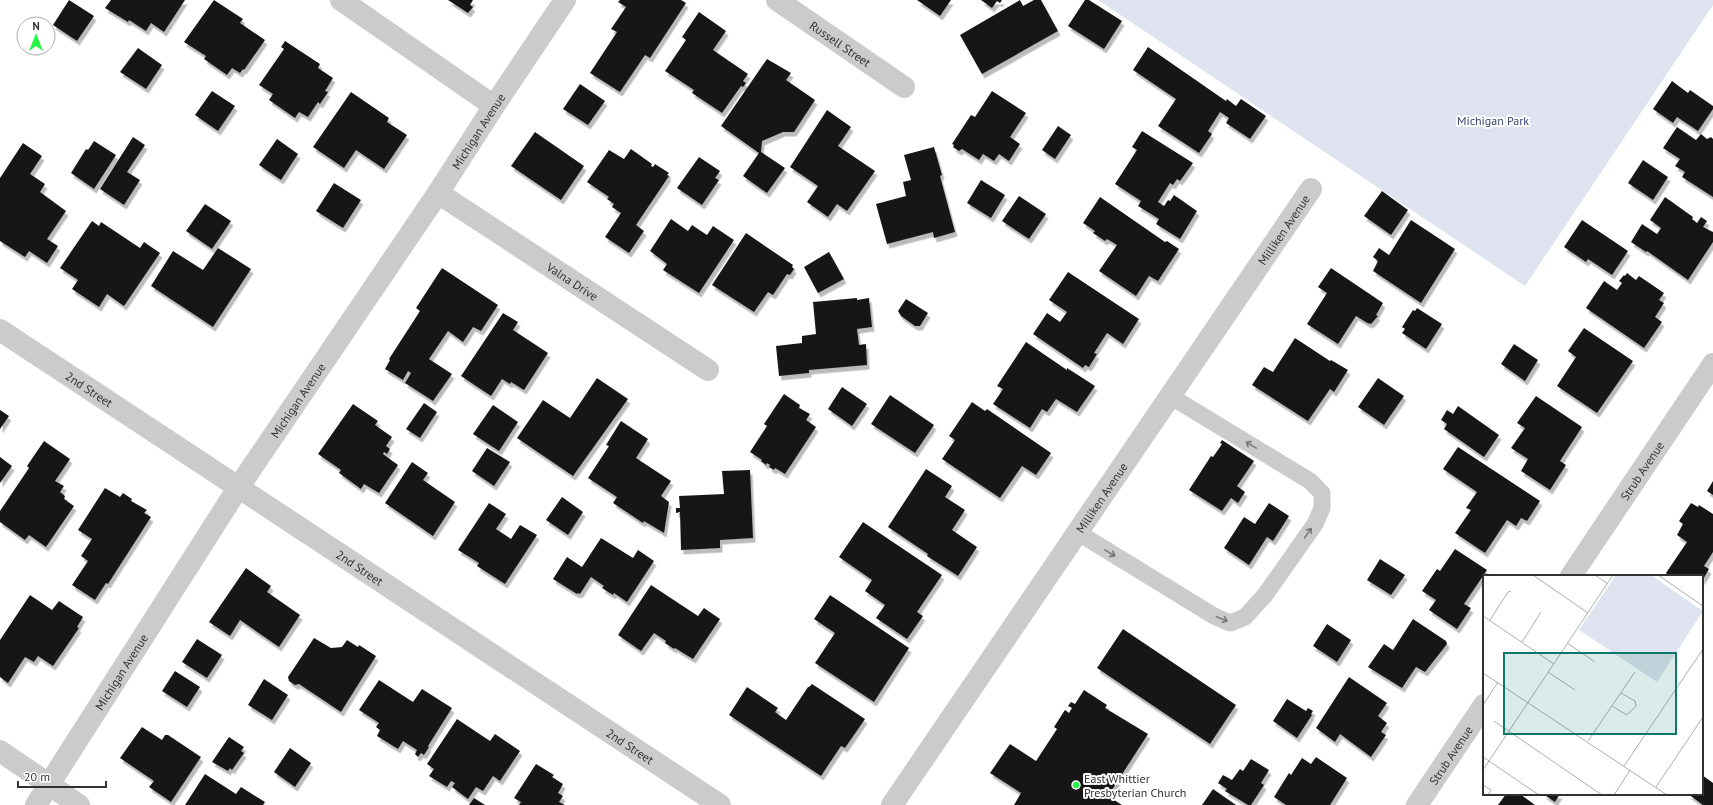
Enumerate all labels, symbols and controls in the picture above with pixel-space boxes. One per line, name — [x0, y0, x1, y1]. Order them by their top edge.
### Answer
north arrow — [16, 16, 56, 56]
street label: Russell Street — [807, 17, 874, 70]
text: N — [32, 19, 40, 33]
street label: Michigan Avenue — [448, 90, 508, 172]
park label: Michigan Park — [1457, 113, 1529, 128]
street label: Milliken Avenue — [1254, 192, 1313, 267]
street label: Valna Drive — [543, 258, 601, 304]
street label: Michigan Avenue — [267, 360, 328, 441]
street label: 2nd Street — [63, 368, 116, 410]
street label: Strub Avenue — [1617, 438, 1667, 503]
one-way arrow — [1245, 441, 1257, 449]
street label: Milliken Avenue — [1072, 459, 1130, 535]
one-way arrow — [1304, 528, 1312, 539]
street label: 2nd Street — [333, 546, 386, 588]
one-way arrow — [1104, 549, 1116, 557]
inset map — [1483, 575, 1703, 795]
one-way arrow — [1215, 616, 1227, 624]
street label: Michigan Avenue — [91, 631, 151, 713]
street label: Strub Avenue — [1425, 723, 1476, 788]
street label: 2nd Street — [604, 725, 657, 767]
scale bar — [18, 763, 106, 789]
text: 20 m — [24, 769, 50, 784]
place label: East Whittier Presbyterian Church — [1084, 771, 1186, 800]
marker: East Whittier Presbyterian Church — [1071, 780, 1081, 790]

